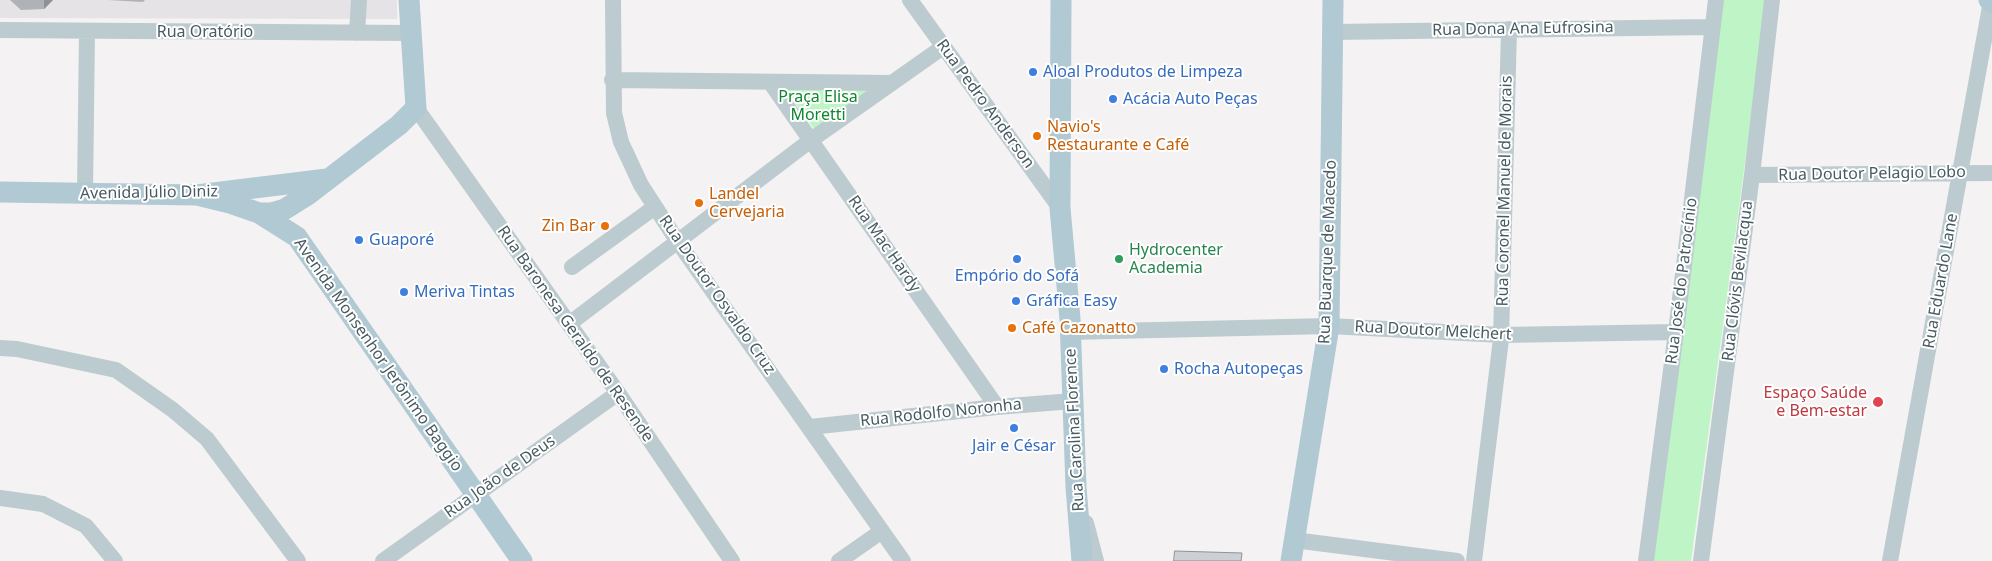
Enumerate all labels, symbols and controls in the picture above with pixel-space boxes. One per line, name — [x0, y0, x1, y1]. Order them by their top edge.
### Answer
street label: Rua Dona Ana Eufrosina — [1432, 18, 1614, 40]
street label: Rua Oratório — [157, 22, 253, 42]
street label: Rua Pedro Anderson — [932, 36, 1038, 172]
place label: Aloal Produtos de Limpeza — [1043, 62, 1243, 82]
marker: Aloal Produtos de Limpeza — [1027, 66, 1039, 78]
street label: Rua Coronel Manuel de Morais — [1493, 75, 1517, 307]
park label: Praça Elisa Moretti — [778, 87, 858, 125]
place label: Acácia Auto Peças — [1123, 89, 1258, 109]
marker: Acácia Auto Peças — [1107, 93, 1119, 105]
place label: Navio's Restaurante e Café — [1047, 117, 1189, 155]
marker: Navio's Restaurante e Café — [1031, 130, 1043, 142]
street label: Rua Buarque de Macedo — [1315, 160, 1341, 344]
street label: Rua Doutor Pelagio Lobo — [1778, 163, 1966, 185]
street label: Avenida Júlio Diniz — [80, 182, 218, 204]
place label: Landel Cervejaria — [709, 184, 785, 222]
street label: Rua Mac Hardy — [844, 192, 924, 296]
marker: Landel Cervejaria — [693, 197, 705, 209]
street label: Rua José do Patrocínio — [1662, 197, 1702, 365]
street label: Rua Clóvis Bevilacqua — [1719, 200, 1757, 362]
street label: Rua Doutor Osvaldo Cruz — [655, 212, 779, 378]
street label: Rua Eduardo Lane — [1920, 212, 1962, 350]
place label: Zin Bar — [542, 216, 595, 236]
marker: Zin Bar — [599, 220, 611, 232]
street label: Rua Baronesa Geraldo de Resende — [493, 222, 657, 446]
place label: Guaporé — [369, 230, 434, 250]
marker: Guaporé — [353, 234, 365, 246]
street label: Avenida Monsenhor Jerônimo Baggio — [290, 235, 466, 475]
place label: Hydrocenter Academia — [1129, 240, 1223, 278]
marker: Empório do Sofá — [1011, 253, 1023, 265]
marker: Hydrocenter Academia — [1113, 253, 1125, 265]
place label: Empório do Sofá — [955, 266, 1079, 286]
place label: Meriva Tintas — [414, 282, 515, 302]
marker: Meriva Tintas — [398, 286, 410, 298]
place label: Gráfica Easy — [1026, 291, 1117, 311]
marker: Gráfica Easy — [1010, 295, 1022, 307]
street label: Rua Doutor Melchert — [1354, 317, 1512, 345]
place label: Café Cazonatto — [1022, 318, 1136, 338]
marker: Café Cazonatto — [1006, 322, 1018, 334]
street label: Rua Carolina Florence — [1061, 348, 1089, 512]
place label: Rocha Autopeças — [1174, 359, 1303, 379]
marker: Rocha Autopeças — [1158, 363, 1170, 375]
place label: Espaço Saúde e Bem-estar — [1764, 383, 1867, 421]
street label: Rua Rodolfo Noronha — [859, 395, 1023, 431]
marker: Espaço Saúde e Bem-estar — [1871, 395, 1885, 409]
marker: Jair e César — [1008, 422, 1020, 434]
street label: Rua João de Deus — [441, 432, 559, 522]
place label: Jair e César — [972, 436, 1056, 456]

